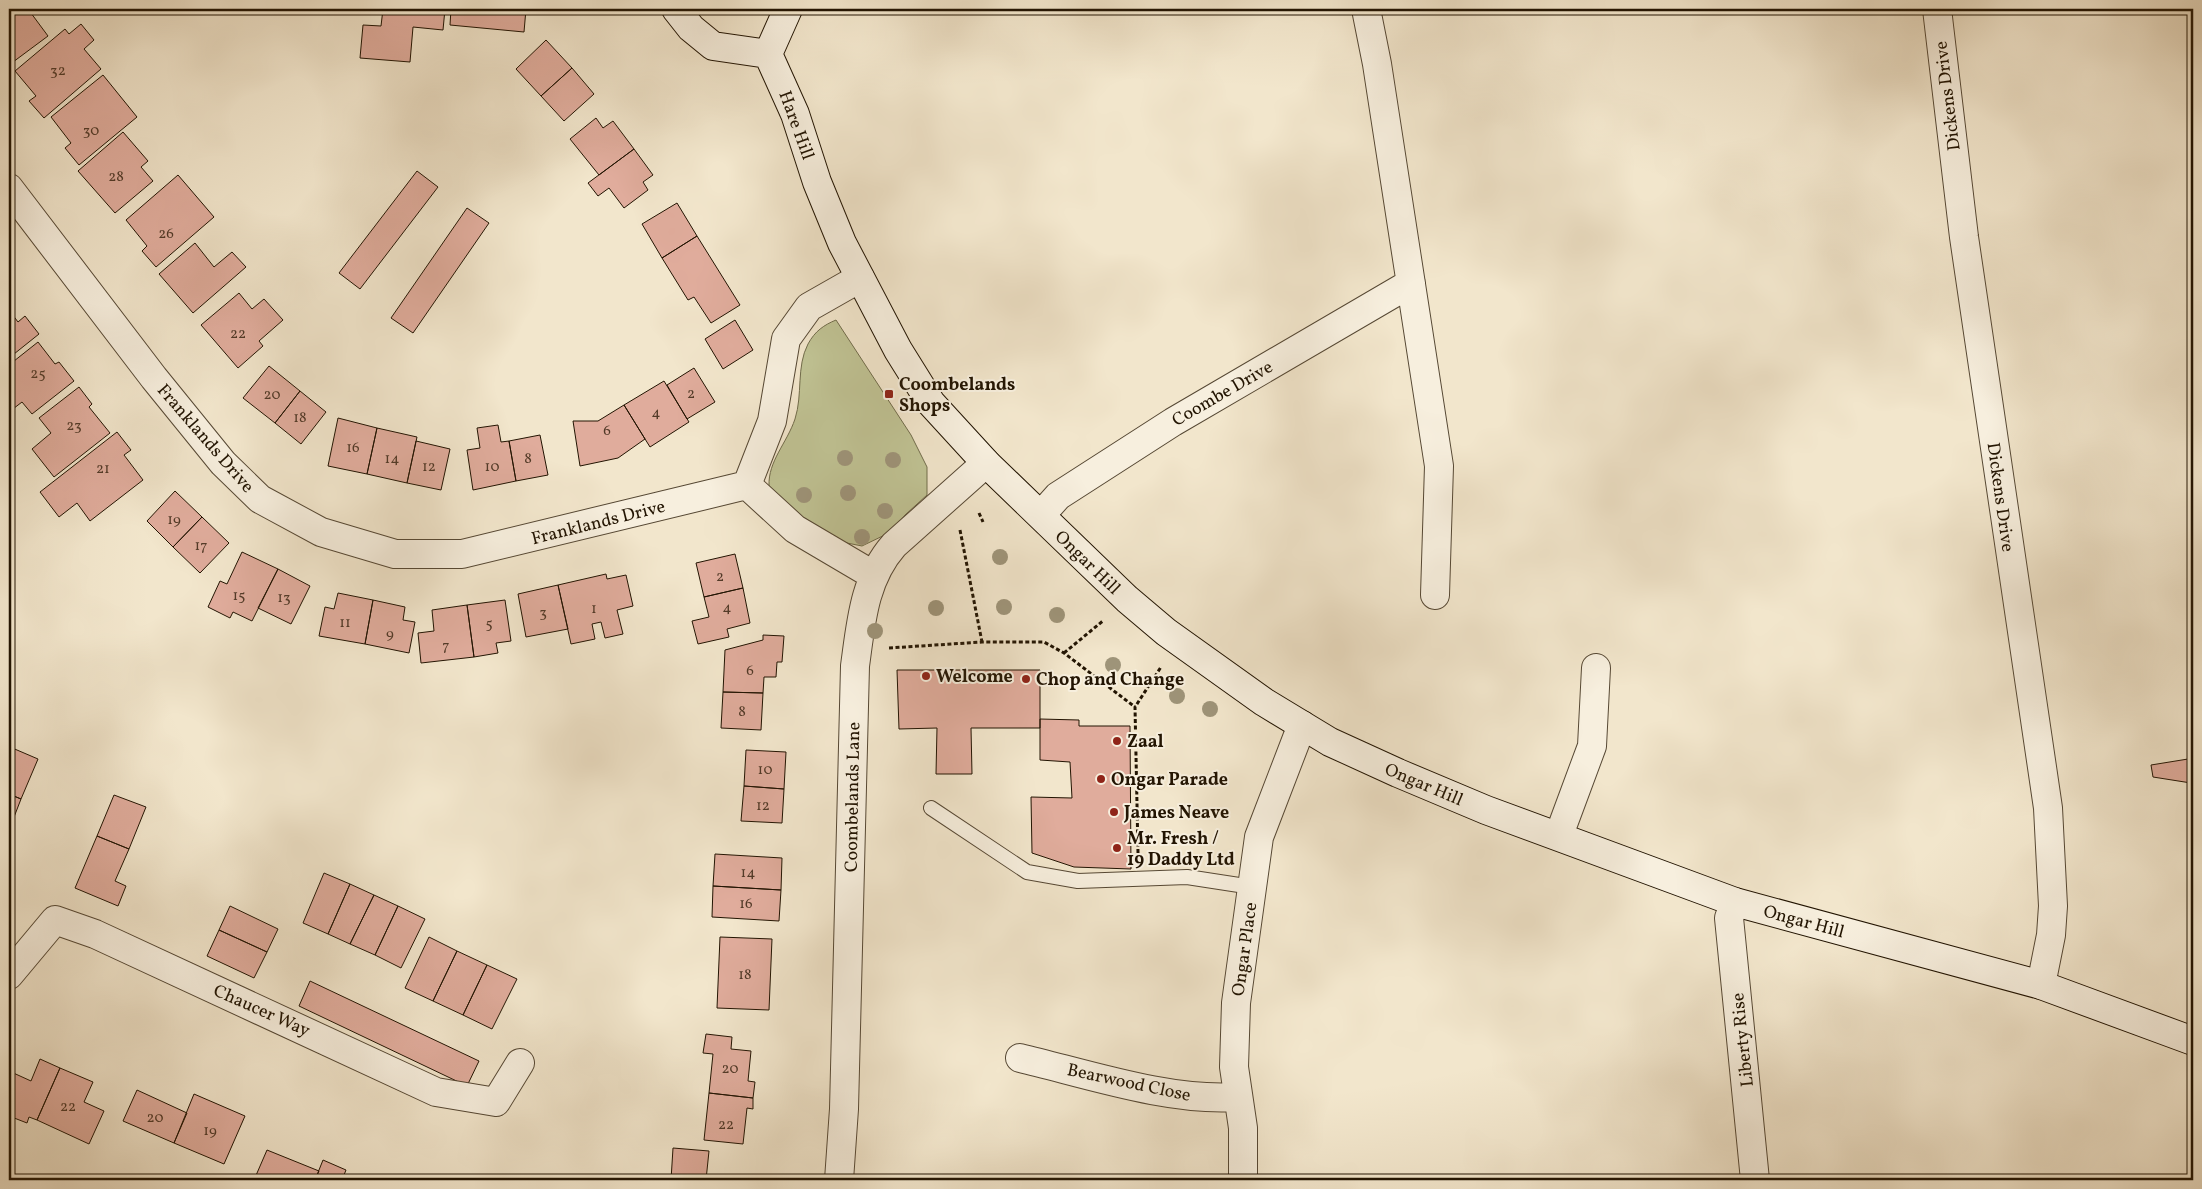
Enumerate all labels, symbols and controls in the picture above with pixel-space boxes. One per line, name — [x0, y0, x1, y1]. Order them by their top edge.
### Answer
street label: Dickens Drive — [1929, 40, 1968, 152]
house number: 32 — [50, 61, 66, 82]
street label: Hare Hill — [772, 87, 820, 164]
house number: 30 — [83, 121, 99, 142]
house number: 28 — [108, 167, 124, 188]
house number: 26 — [158, 224, 174, 245]
house number: 22 — [230, 324, 246, 345]
street label: Coombe Drive — [1168, 355, 1278, 433]
house number: 25 — [30, 364, 46, 385]
place label: Coombelands Shops — [899, 373, 1015, 419]
street label: Franklands Drive — [150, 379, 259, 499]
house number: 2 — [687, 384, 695, 405]
house number: 20 — [264, 385, 280, 406]
marker: Coombelands Shops — [883, 388, 895, 400]
house number: 4 — [652, 403, 661, 424]
house number: 18 — [293, 408, 307, 429]
house number: 23 — [66, 416, 82, 437]
house number: 6 — [603, 421, 611, 442]
house number: 16 — [346, 438, 360, 459]
street label: Dickens Drive — [1979, 441, 2020, 554]
house number: 14 — [385, 449, 399, 470]
house number: 8 — [524, 449, 532, 470]
house number: 12 — [422, 457, 436, 478]
house number: 10 — [485, 457, 499, 478]
house number: 21 — [96, 459, 110, 480]
street label: Franklands Drive — [529, 495, 668, 552]
house number: 19 — [167, 510, 181, 531]
street label: Ongar Hill — [1048, 525, 1125, 601]
house number: 17 — [194, 536, 208, 557]
house number: 2 — [716, 567, 724, 588]
house number: 15 — [232, 586, 246, 607]
house number: 13 — [277, 588, 291, 609]
house number: 4 — [723, 598, 732, 619]
house number: 1 — [591, 599, 597, 620]
house number: 3 — [539, 603, 547, 624]
house number: 11 — [339, 613, 351, 634]
house number: 5 — [485, 614, 493, 635]
house number: 9 — [386, 624, 394, 645]
house number: 7 — [442, 636, 450, 657]
house number: 6 — [746, 661, 754, 682]
place label: Welcome — [936, 665, 1013, 690]
place label: Chop and Change — [1036, 668, 1184, 693]
marker: Welcome — [920, 670, 932, 682]
marker: Chop and Change — [1020, 673, 1032, 685]
house number: 8 — [738, 702, 746, 723]
street label: Coombelands Lane — [840, 722, 867, 872]
place label: Zaal — [1127, 730, 1164, 755]
marker: Zaal — [1111, 735, 1123, 747]
street label: Ongar Hill — [1380, 758, 1466, 813]
house number: 10 — [758, 760, 772, 781]
place label: Ongar Parade — [1111, 768, 1228, 793]
marker: Ongar Parade — [1095, 773, 1107, 785]
house number: 12 — [756, 796, 770, 817]
place label: James Neave — [1123, 801, 1229, 826]
marker: James Neave — [1108, 806, 1120, 818]
place label: Mr. Fresh / 19 Daddy Ltd — [1127, 827, 1235, 873]
marker: Mr. Fresh / 19 Daddy Ltd — [1111, 842, 1123, 854]
house number: 14 — [741, 863, 755, 884]
house number: 16 — [739, 894, 753, 915]
street label: Ongar Hill — [1760, 900, 1847, 945]
street label: Ongar Place — [1227, 901, 1264, 998]
house number: 18 — [738, 965, 752, 986]
street label: Chaucer Way — [209, 979, 314, 1044]
street label: Liberty Rise — [1726, 992, 1761, 1088]
street label: Bearwood Close — [1065, 1058, 1193, 1109]
house number: 20 — [722, 1059, 738, 1080]
house number: 22 — [60, 1097, 76, 1118]
house number: 20 — [147, 1108, 163, 1129]
house number: 22 — [718, 1115, 734, 1136]
house number: 19 — [203, 1121, 217, 1142]

